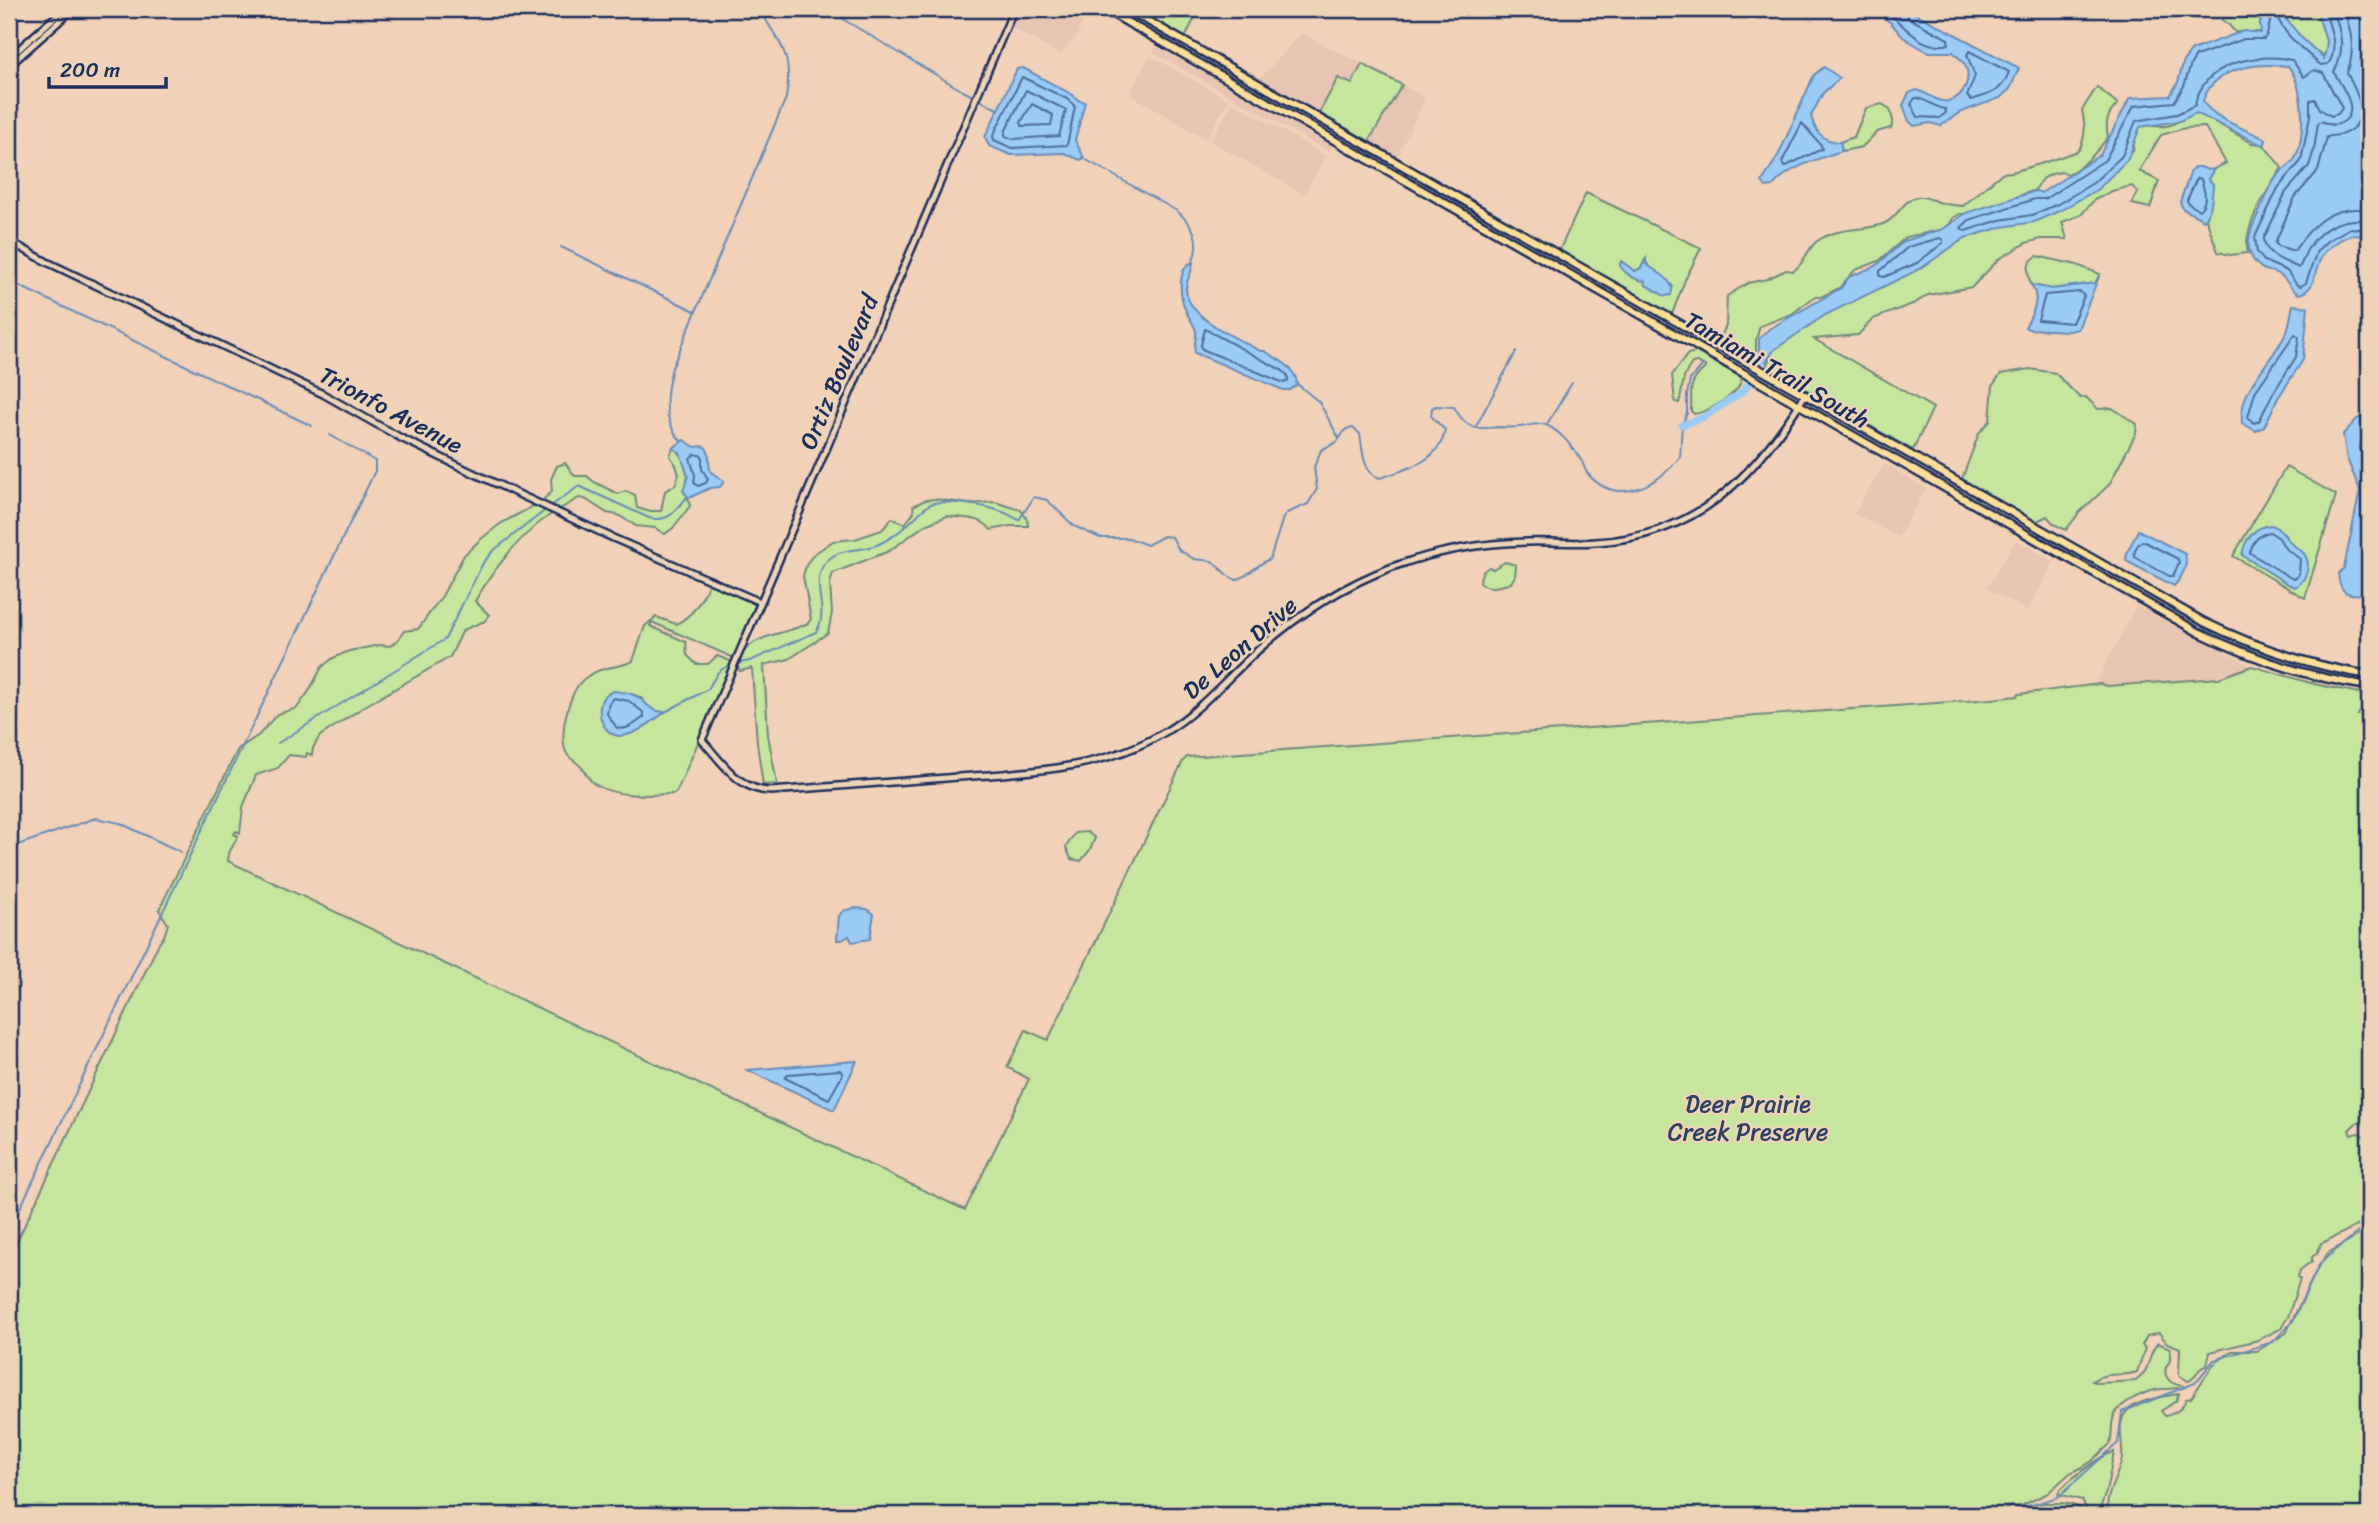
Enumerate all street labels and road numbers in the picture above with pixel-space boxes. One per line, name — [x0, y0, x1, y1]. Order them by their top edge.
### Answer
street label: Ortiz Boulevard — [787, 286, 892, 456]
street label: Tamiami Trail South — [1676, 300, 1878, 440]
street label: Trionfo Avenue — [311, 354, 471, 466]
street label: De Leon Drive — [1173, 586, 1307, 710]

